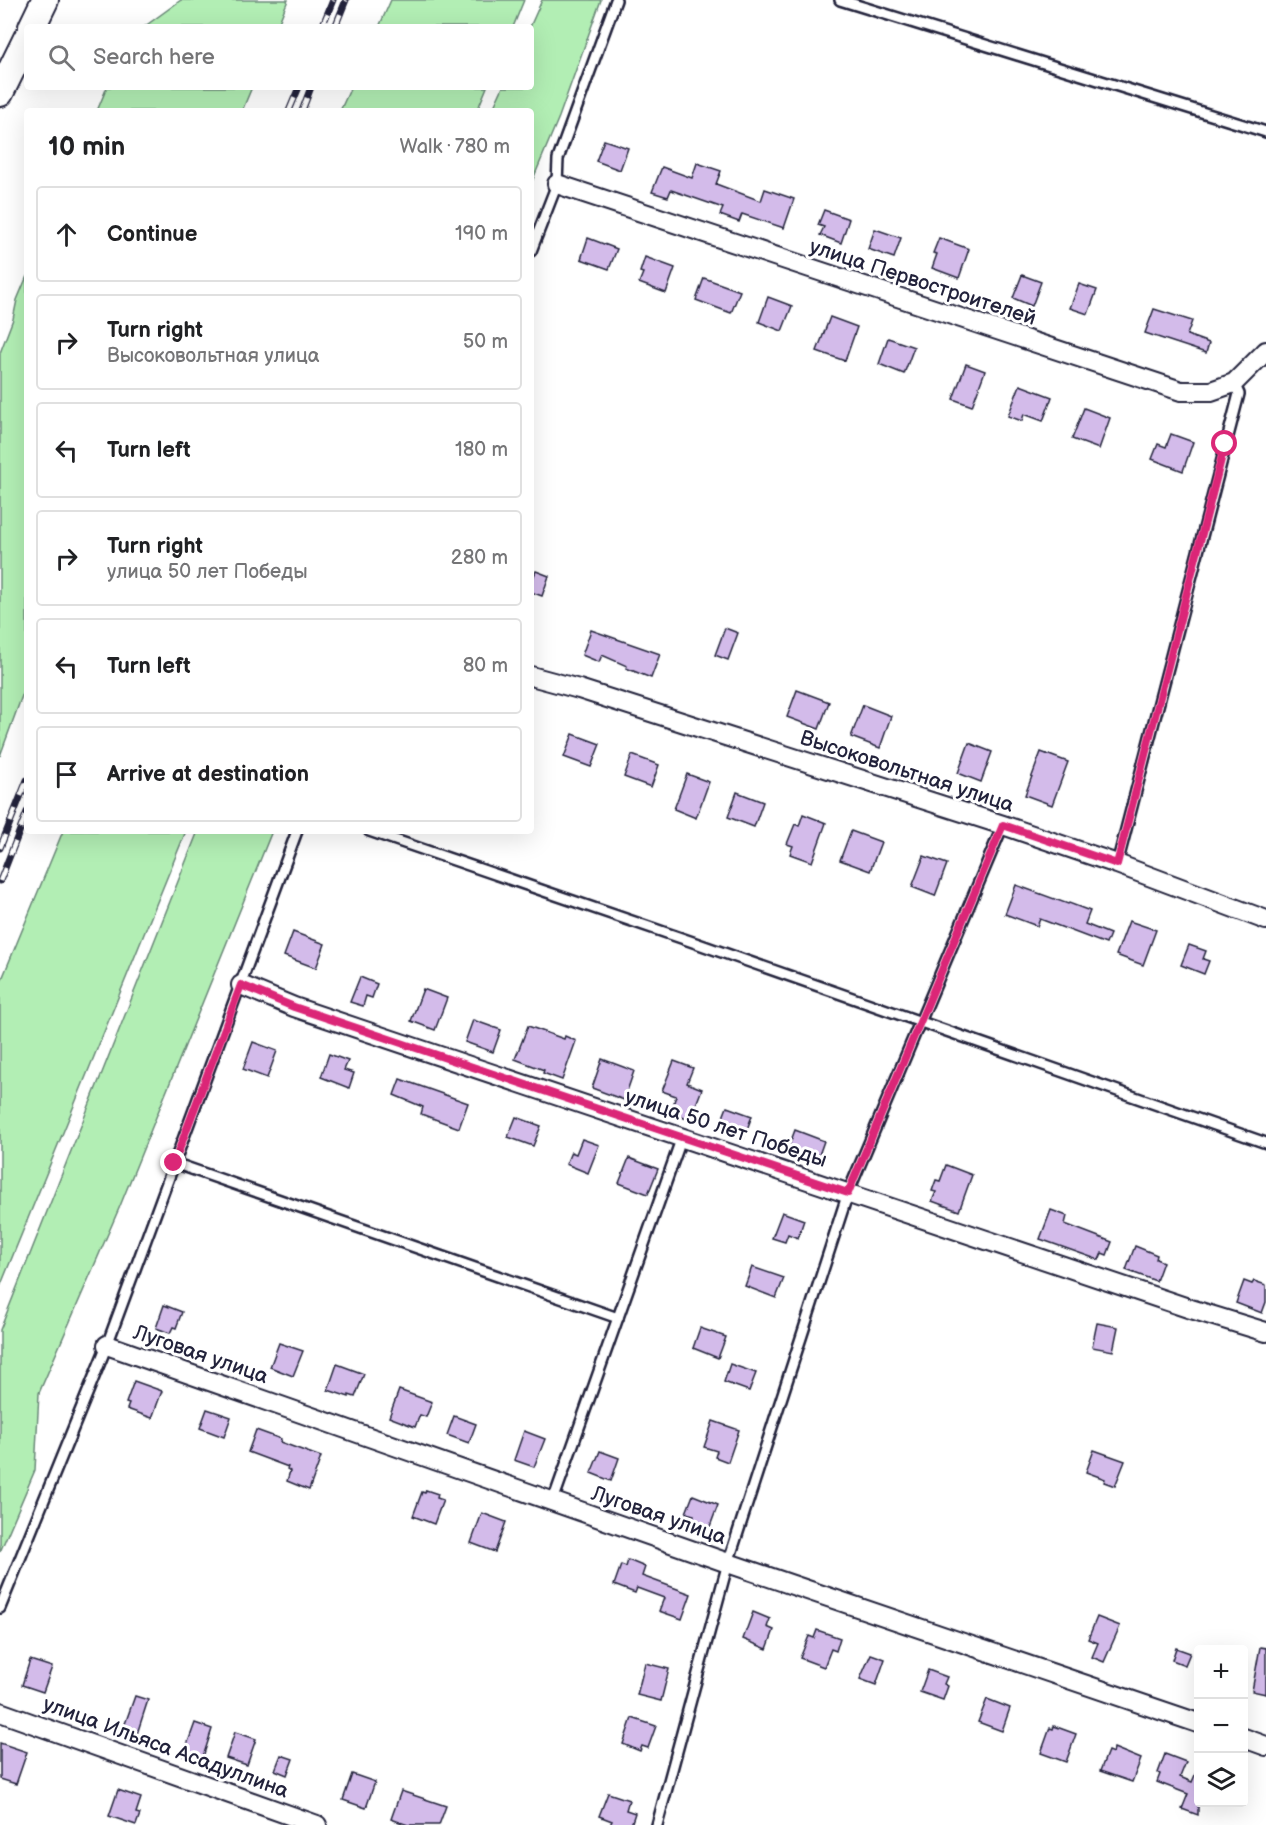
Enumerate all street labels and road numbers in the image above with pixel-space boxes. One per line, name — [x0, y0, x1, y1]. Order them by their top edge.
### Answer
street label: улица Первостроителей — [806, 234, 1039, 331]
street label: Высоковольтная улица — [797, 725, 1017, 818]
street label: улица 50 лет Победы — [622, 1084, 830, 1173]
street label: Луговая улица — [129, 1319, 272, 1389]
street label: Луговая улица — [587, 1480, 730, 1550]
street label: улица Ильяса Асадуллина — [40, 1691, 293, 1804]

